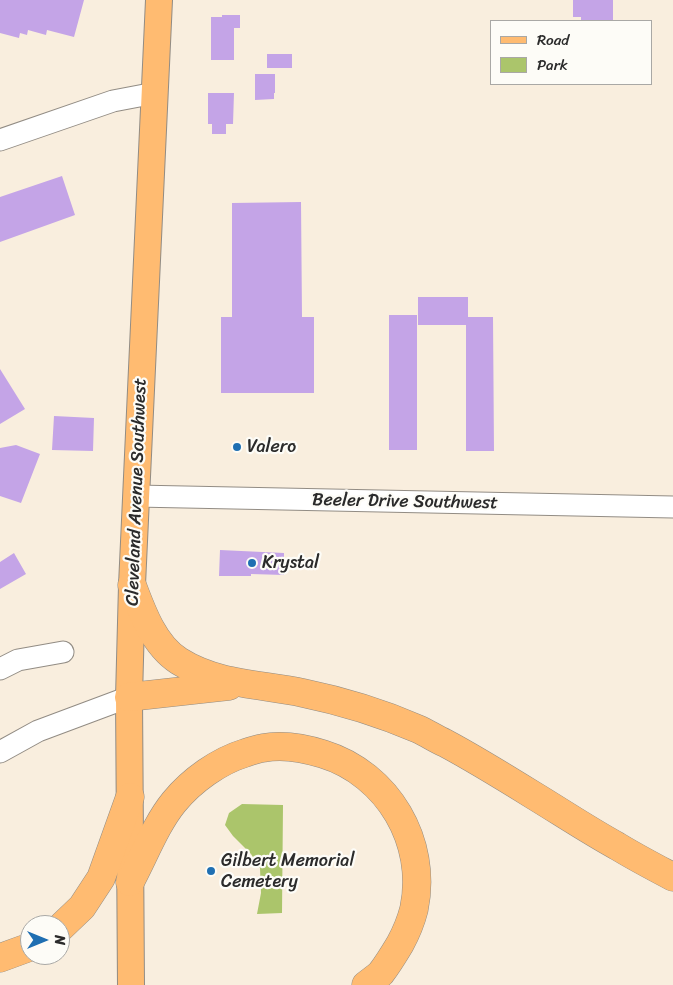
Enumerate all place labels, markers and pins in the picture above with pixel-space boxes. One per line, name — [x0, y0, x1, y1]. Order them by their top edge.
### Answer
place label: Valero — [247, 436, 296, 458]
marker: Valero — [231, 441, 243, 453]
place label: Krystal — [262, 552, 319, 574]
marker: Krystal — [246, 557, 258, 569]
place label: Gilbert Memorial Cemetery — [221, 850, 355, 892]
marker: Gilbert Memorial Cemetery — [205, 865, 217, 877]

